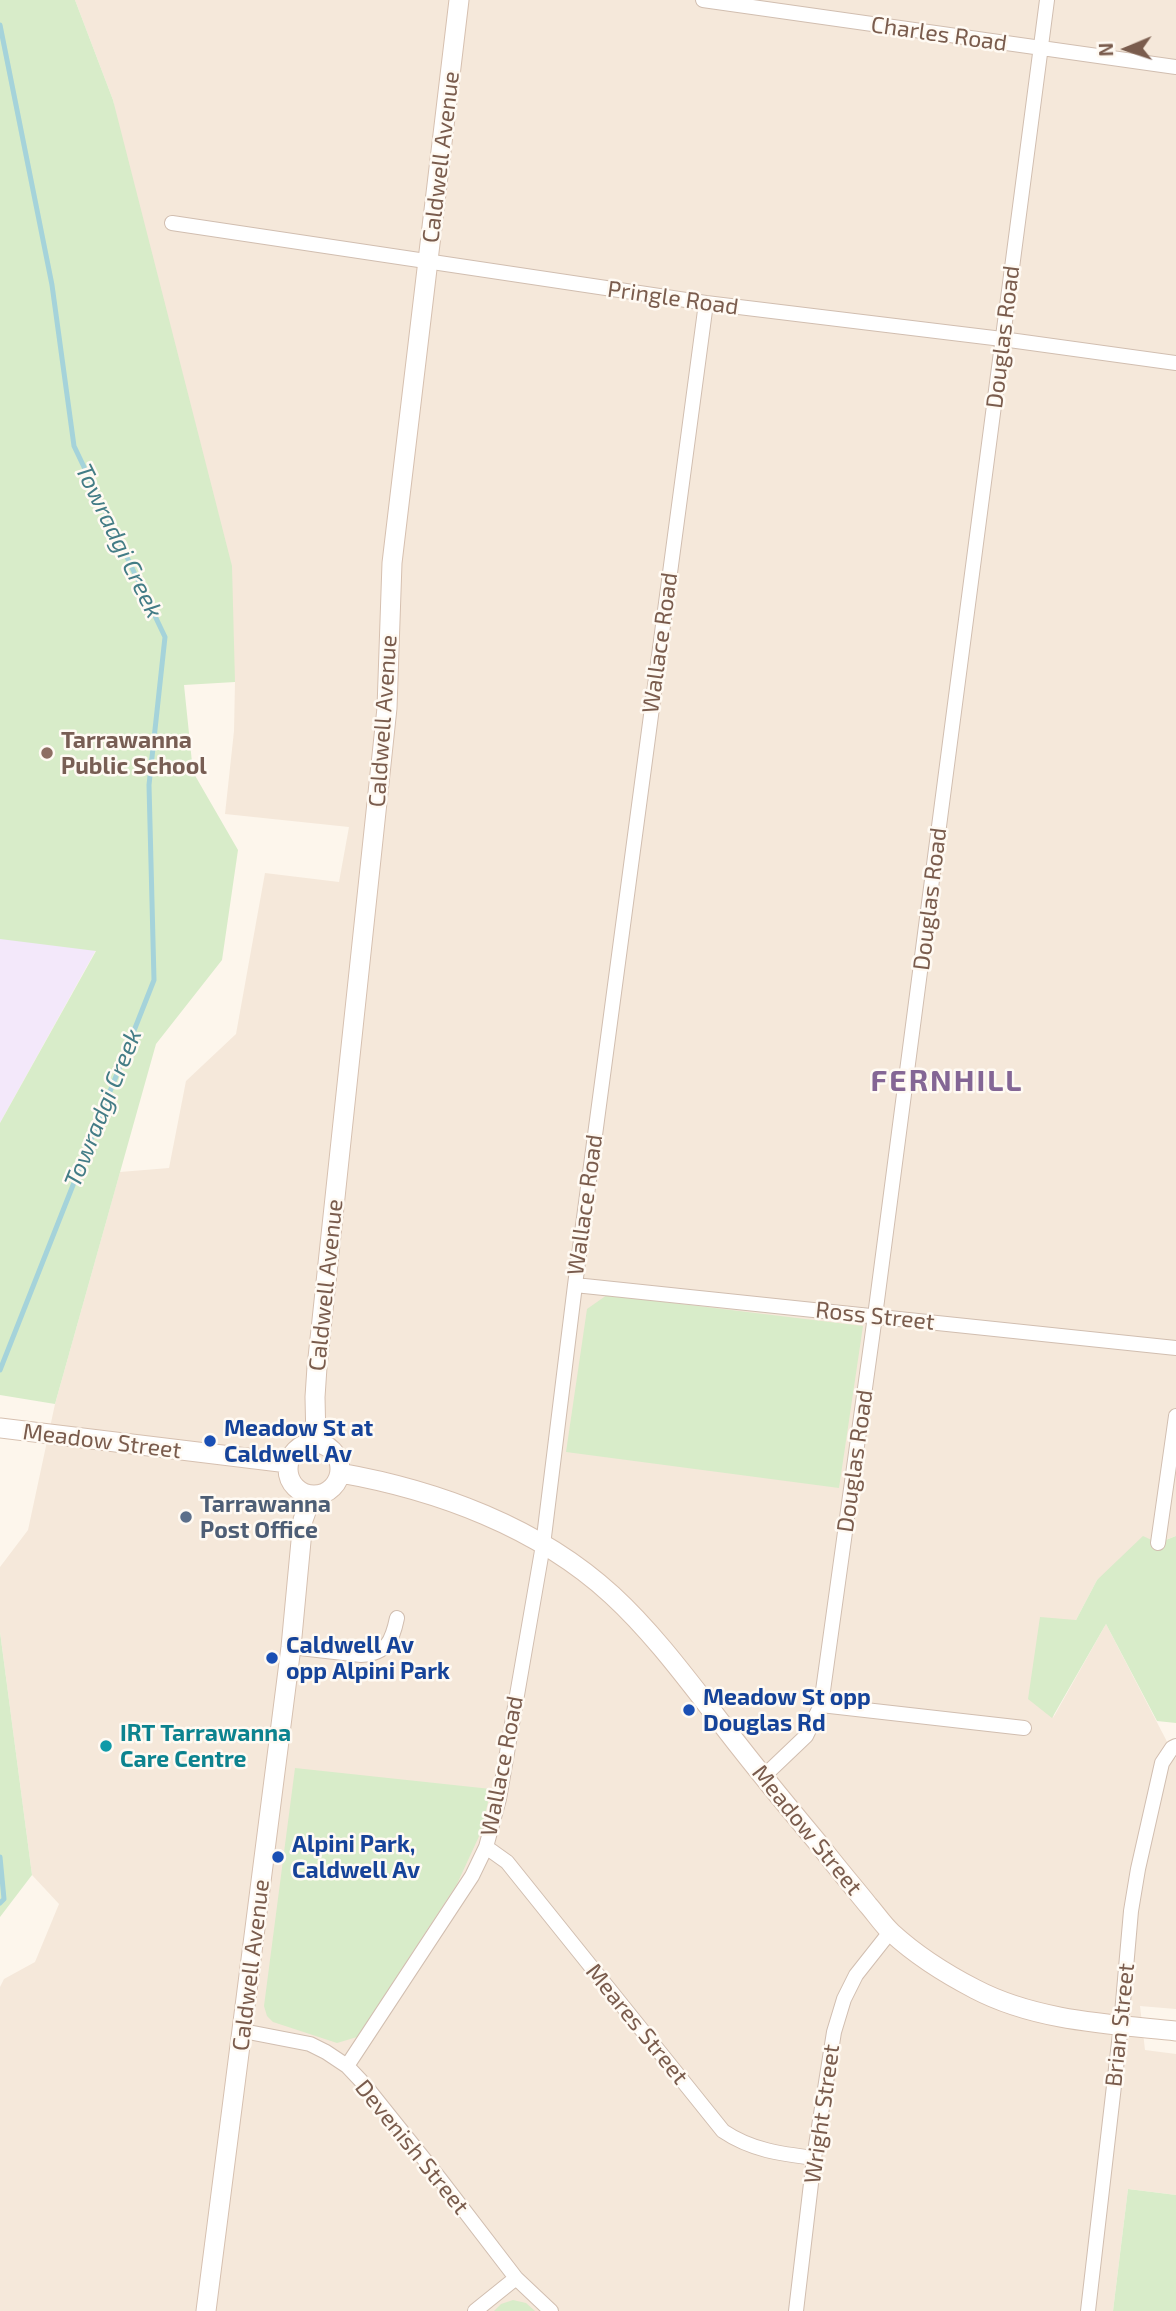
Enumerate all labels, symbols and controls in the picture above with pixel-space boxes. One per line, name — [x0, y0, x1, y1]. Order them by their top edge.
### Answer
street label: Charles Road — [869, 11, 1009, 57]
north arrow — [1092, 14, 1162, 84]
text: N — [1094, 42, 1117, 57]
street label: Caldwell Avenue — [417, 70, 465, 244]
street label: Douglas Road — [981, 264, 1025, 410]
street label: Pringle Road — [606, 275, 740, 321]
water label: Towradgi Creek — [69, 459, 169, 623]
street label: Wallace Road — [636, 571, 684, 715]
street label: Caldwell Avenue — [363, 634, 403, 808]
place label: Tarrawanna Public School — [61, 726, 207, 780]
marker: Tarrawanna Public School — [39, 745, 55, 761]
street label: Douglas Road — [908, 826, 952, 972]
water label: Towradgi Creek — [58, 1025, 148, 1191]
district label: FERNHILL — [872, 1063, 1022, 1099]
street label: Wallace Road — [561, 1133, 609, 1277]
street label: Caldwell Avenue — [303, 1198, 349, 1372]
street label: Ross Street — [814, 1296, 936, 1336]
street label: Douglas Road — [831, 1388, 879, 1534]
place label: Meadow St at Caldwell Av — [224, 1414, 373, 1468]
street label: Meadow Street — [21, 1418, 183, 1464]
marker: Meadow St at Caldwell Av — [202, 1433, 218, 1449]
place label: Tarrawanna Post Office — [200, 1490, 331, 1544]
marker: Tarrawanna Post Office — [178, 1509, 194, 1525]
place label: Caldwell Av opp Alpini Park — [286, 1631, 450, 1685]
marker: Caldwell Av opp Alpini Park — [264, 1650, 280, 1666]
place label: Meadow St opp Douglas Rd — [703, 1683, 871, 1737]
street label: Wallace Road — [475, 1694, 529, 1838]
marker: Meadow St opp Douglas Rd — [681, 1702, 697, 1718]
place label: IRT Tarrawanna Care Centre — [120, 1719, 291, 1773]
marker: IRT Tarrawanna Care Centre — [98, 1738, 114, 1754]
street label: Meadow Street — [746, 1759, 868, 1901]
place label: Alpini Park, Caldwell Av — [292, 1830, 420, 1884]
marker: Alpini Park, Caldwell Av — [270, 1849, 286, 1865]
street label: Caldwell Avenue — [227, 1878, 275, 2052]
street label: Meares Street — [580, 1958, 694, 2090]
street label: Brian Street — [1100, 1962, 1140, 2088]
street label: Wright Street — [799, 2043, 845, 2185]
street label: Devenish Street — [349, 2074, 475, 2220]

